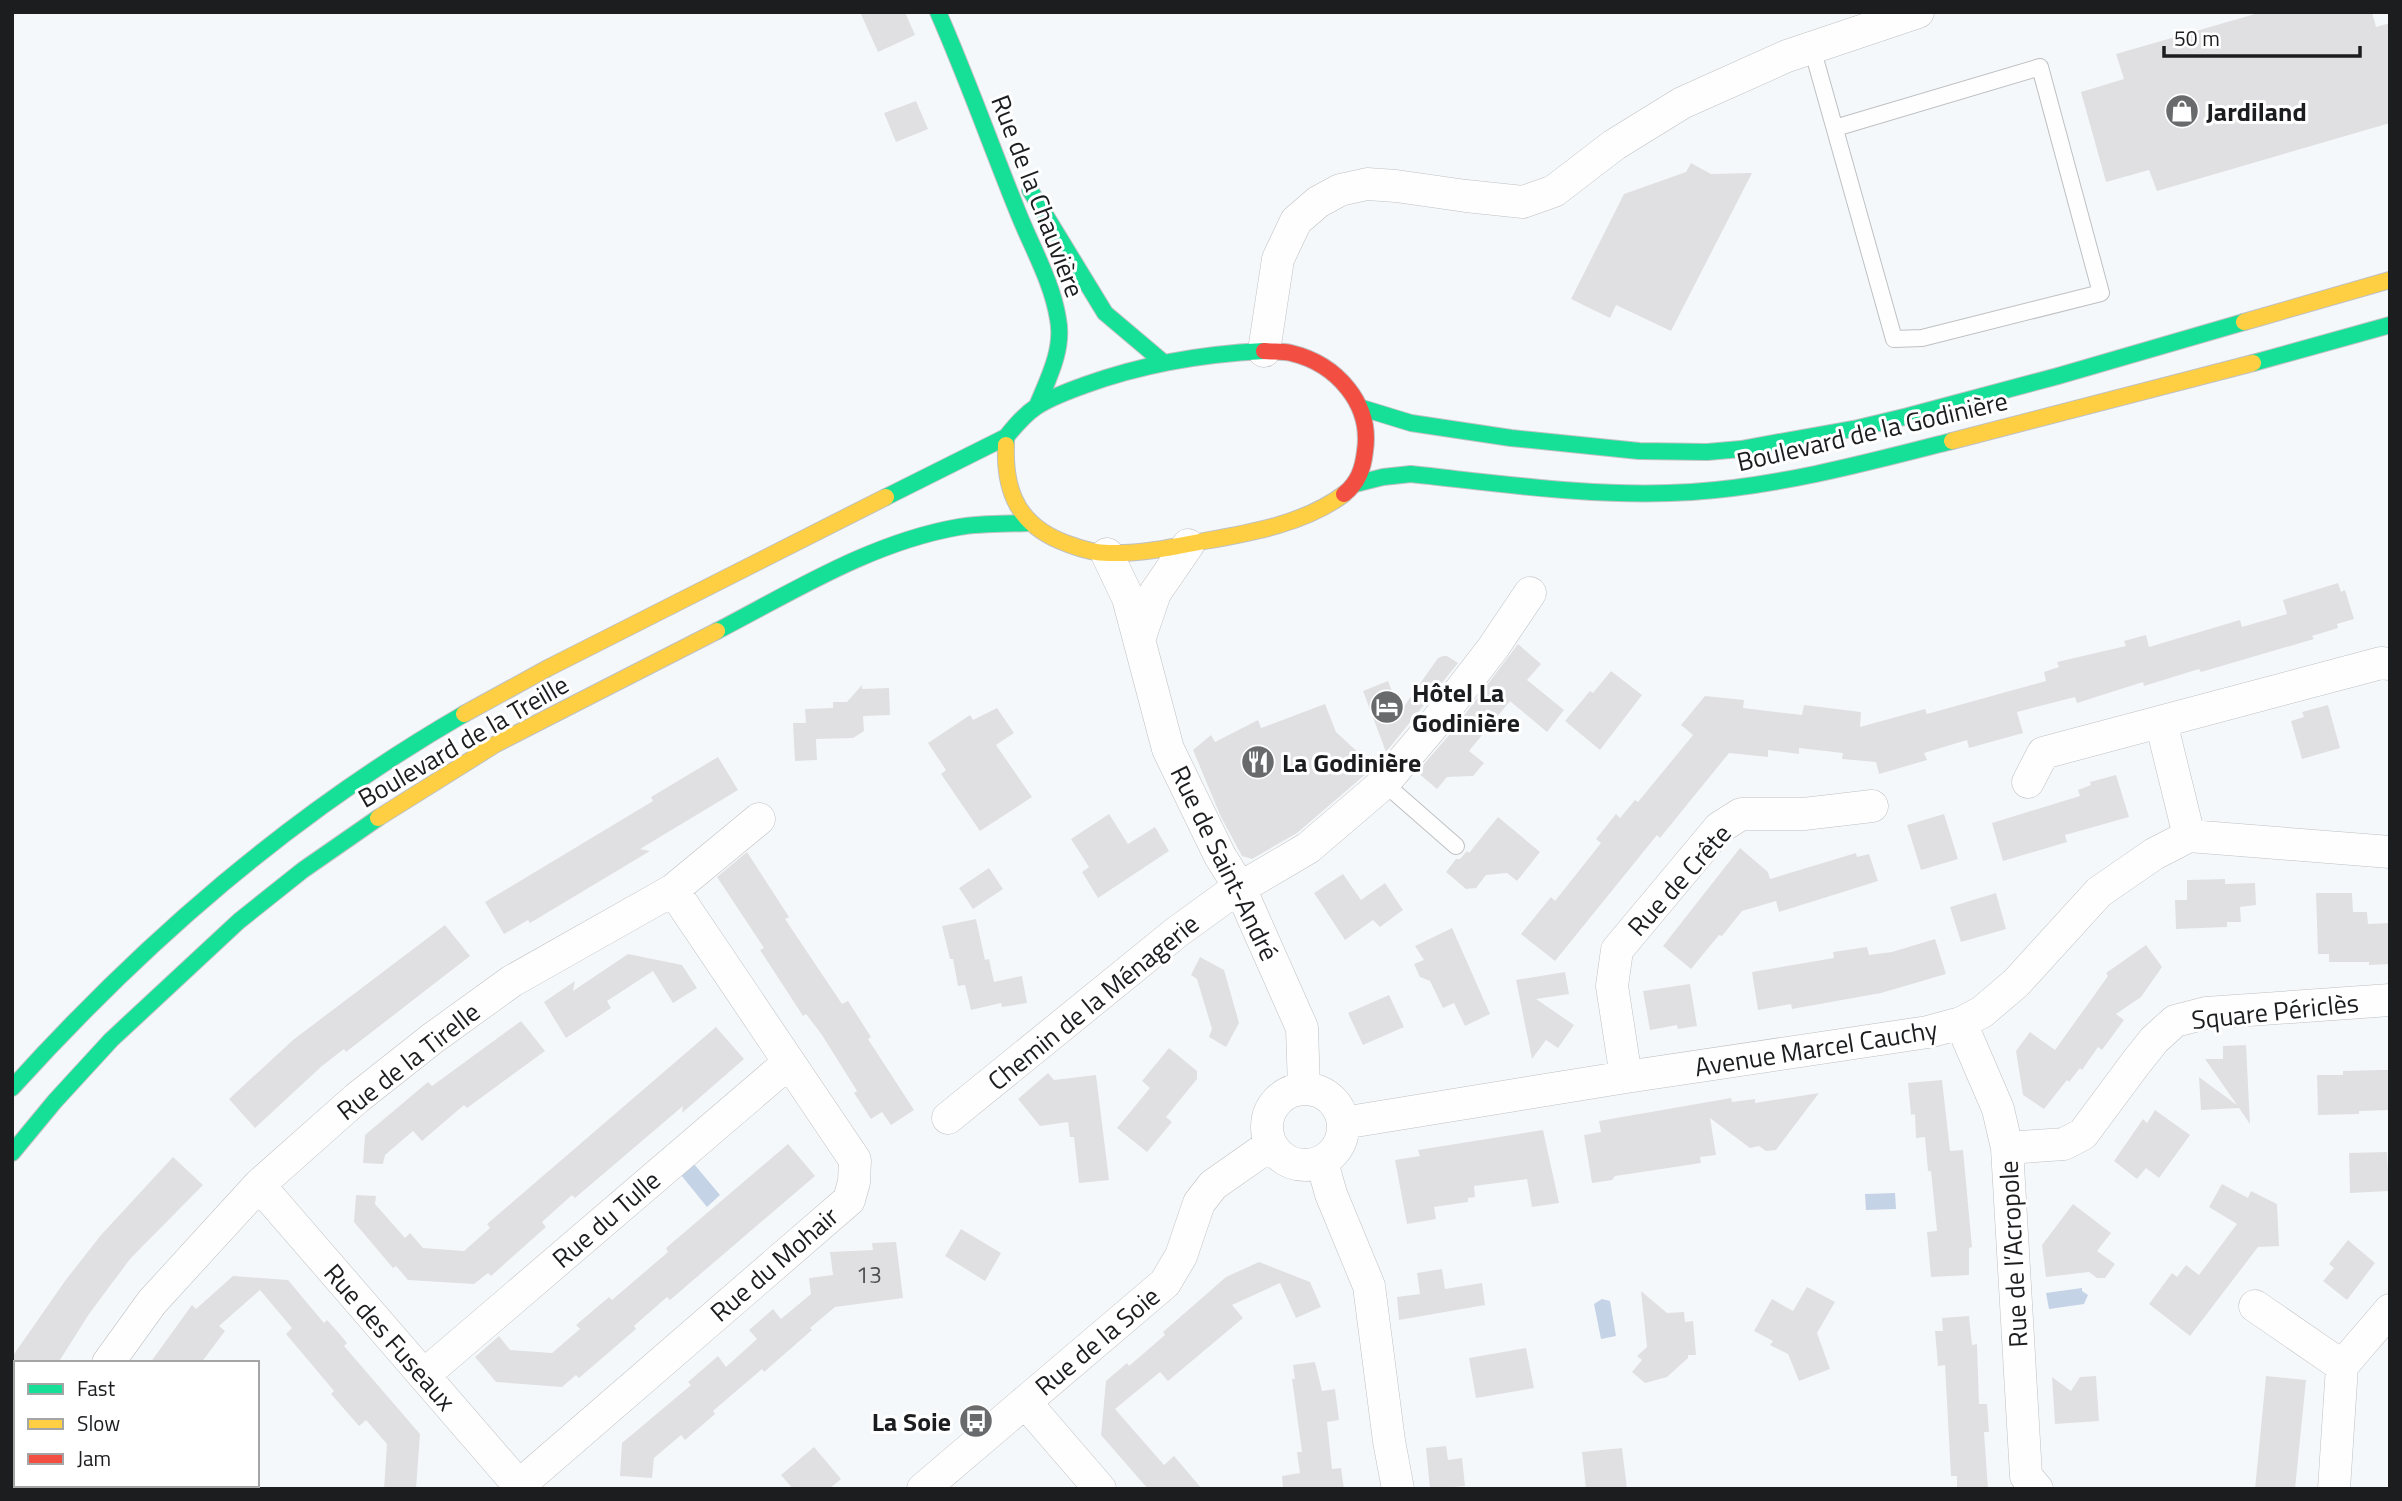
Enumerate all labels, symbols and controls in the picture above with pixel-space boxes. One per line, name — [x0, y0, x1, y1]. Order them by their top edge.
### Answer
scale bar — [2164, 14, 2360, 58]
text: 50 m — [2174, 22, 2220, 54]
street label: Rue de la Chauvière — [981, 89, 1095, 303]
shop icon: Jardiland — [2163, 92, 2201, 130]
place label: Jardiland — [2206, 92, 2307, 131]
street label: Boulevard de la Godinière — [1733, 381, 2011, 481]
street label: Boulevard de la Treille — [350, 665, 576, 817]
place label: Hôtel La Godinière — [1412, 673, 1520, 742]
hotel icon: Hôtel La Godinière — [1368, 688, 1406, 726]
restaurant icon: La Godinière — [1239, 743, 1277, 781]
place label: La Godinière — [1282, 743, 1421, 782]
street label: Rue de Saint-André — [1161, 759, 1289, 967]
street label: Rue de Crête — [1618, 815, 1740, 945]
street label: Chemin de la Ménagerie — [979, 904, 1207, 1100]
street label: Square Périclès — [2189, 983, 2361, 1039]
street label: Rue de la Tirelle — [328, 993, 488, 1129]
street label: Avenue Marcel Cauchy — [1692, 1010, 1940, 1086]
street label: Rue de l’Acropole — [1989, 1159, 2037, 1349]
street label: Rue du Tulle — [543, 1161, 669, 1277]
street label: Rue du Mohair — [701, 1197, 847, 1331]
street label: Rue des Fuseaux — [315, 1255, 465, 1419]
house number: 13 — [856, 1257, 882, 1292]
street label: Rue de la Soie — [1026, 1277, 1168, 1405]
legend — [14, 1361, 259, 1487]
text: Fast — [77, 1372, 116, 1404]
place label: La Soie — [872, 1402, 951, 1441]
bus stop icon: La Soie — [957, 1402, 995, 1440]
text: Slow — [77, 1407, 120, 1439]
text: Jam — [77, 1442, 111, 1474]

